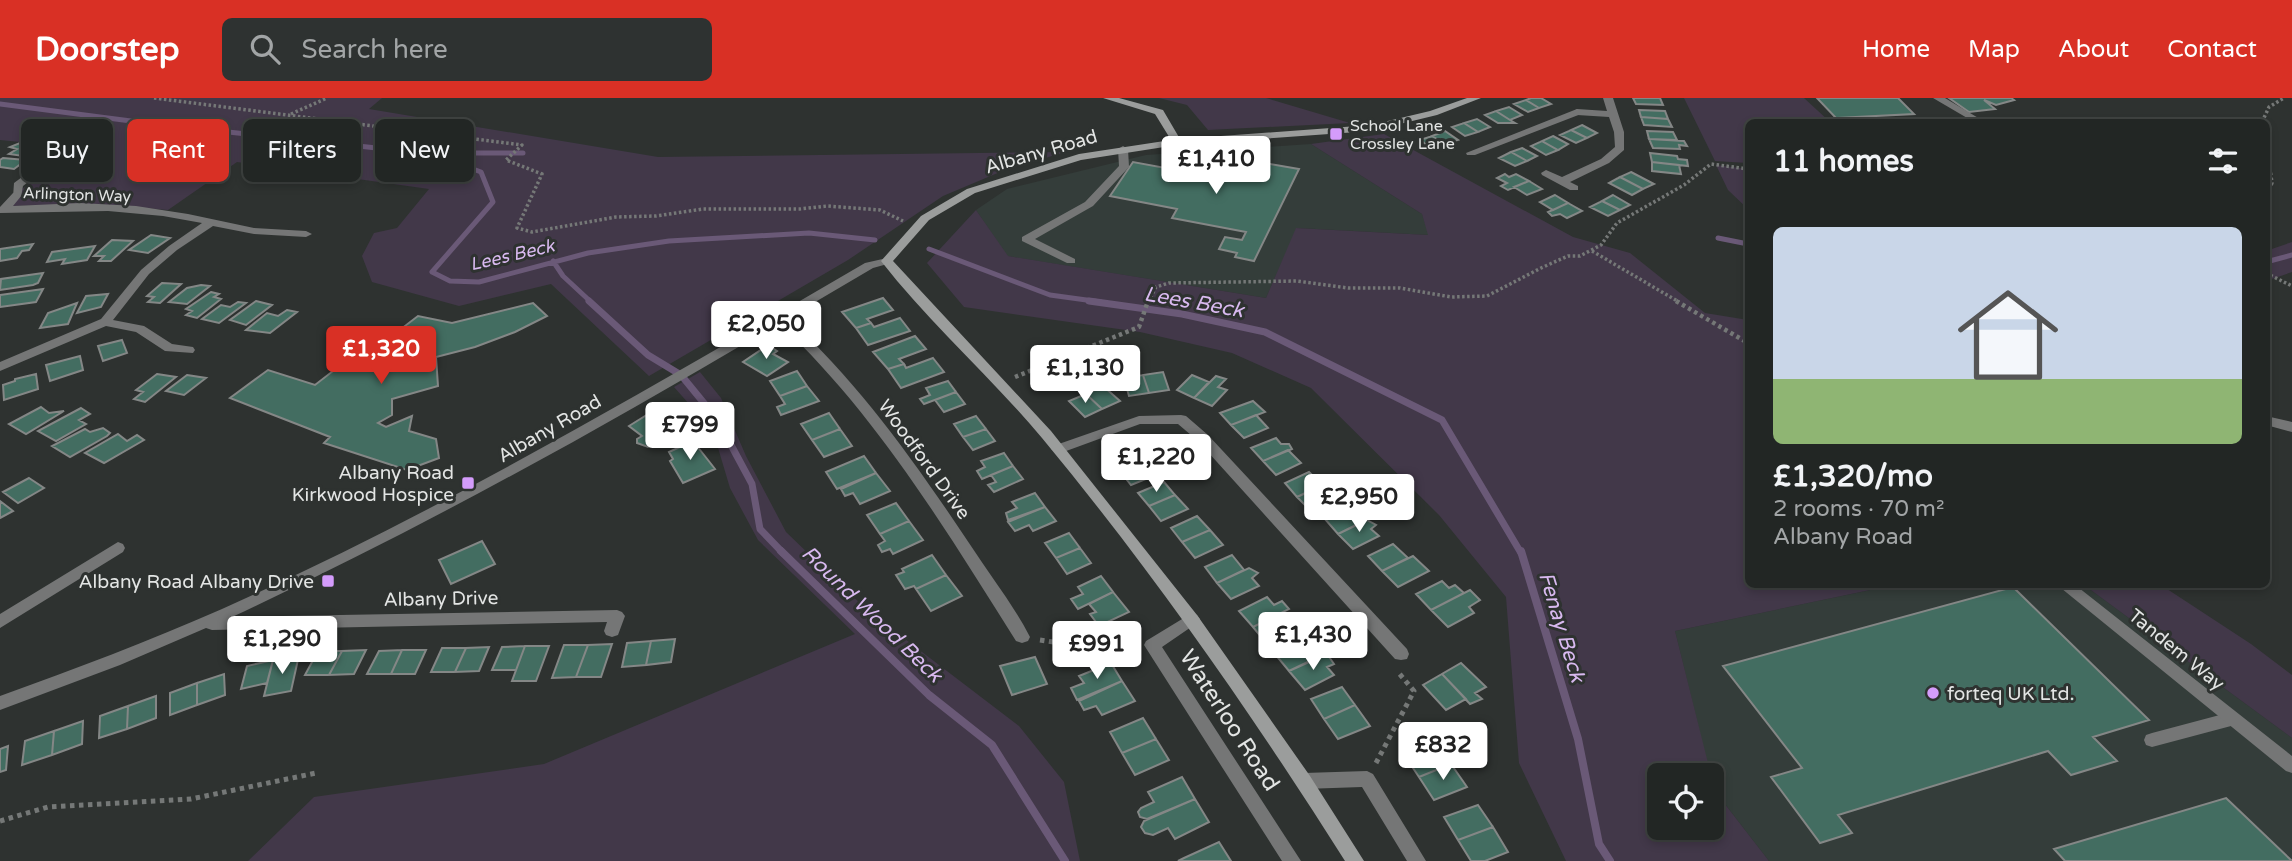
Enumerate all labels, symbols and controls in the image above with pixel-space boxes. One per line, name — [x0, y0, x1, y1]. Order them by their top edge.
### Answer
search box — [222, 18, 712, 81]
text: Doorstep — [35, 30, 180, 69]
icon: search — [246, 30, 284, 68]
text: Search here — [302, 34, 448, 65]
text: Home — [1862, 35, 1930, 64]
text: Map — [1968, 35, 2020, 64]
text: About — [2058, 35, 2129, 64]
text: Contact — [2167, 35, 2257, 64]
place label: School Lane Crossley Lane — [1350, 116, 1455, 154]
chip: Buy — [21, 119, 113, 182]
chip: Rent — [127, 119, 229, 182]
chip: Filters — [243, 119, 361, 182]
chip: New — [375, 119, 474, 182]
street label: Albany Road — [983, 125, 1100, 178]
marker: School Lane Crossley Lane — [1328, 126, 1344, 142]
pin: £1,410 — [1159, 136, 1273, 196]
icon: filters — [2204, 142, 2242, 180]
text: 11 homes — [1773, 143, 1914, 180]
text: £1,410 — [1177, 145, 1255, 173]
street label: Arlington Way — [22, 183, 132, 207]
water label: Lees Beck — [468, 234, 558, 275]
icon: home — [1945, 272, 2071, 398]
water label: Lees Beck — [1142, 281, 1247, 324]
pin: £2,050 — [709, 302, 823, 361]
text: £2,050 — [727, 310, 805, 338]
pin: £1,320 — [324, 327, 438, 386]
text: £1,320 — [342, 335, 420, 363]
pin: £1,130 — [1028, 345, 1142, 405]
text: £1,130 — [1046, 354, 1124, 382]
street label: Albany Road — [494, 390, 605, 467]
street label: Woodford Drive — [873, 396, 975, 524]
pin: £799 — [649, 402, 731, 462]
text: £799 — [661, 411, 719, 439]
pin: £1,220 — [1099, 434, 1213, 494]
text: £1,220 — [1117, 443, 1195, 471]
text: £1,320/mo — [1773, 458, 1933, 495]
place label: Albany Road Kirkwood Hospice — [292, 462, 454, 506]
pin: £2,950 — [1302, 474, 1416, 534]
marker: Albany Road Kirkwood Hospice — [460, 475, 476, 491]
text: £2,950 — [1320, 483, 1398, 511]
text: 2 rooms · 70 m² — [1773, 495, 1944, 523]
text: Albany Road — [1773, 523, 1913, 551]
water label: Round Wood Beck — [796, 541, 948, 689]
water label: Fenay Beck — [1533, 569, 1591, 687]
place label: Albany Road Albany Drive — [79, 571, 314, 593]
marker: Albany Road Albany Drive — [320, 573, 336, 589]
street label: Albany Drive — [383, 587, 499, 611]
street label: Tandem Way — [2124, 605, 2229, 695]
pin: £1,430 — [1256, 612, 1370, 672]
pin: £1,290 — [225, 616, 339, 676]
text: £1,430 — [1274, 621, 1352, 649]
pin: £991 — [1056, 622, 1138, 681]
text: £1,290 — [243, 625, 321, 653]
text: £991 — [1068, 630, 1126, 658]
street label: Waterloo Road — [1173, 645, 1285, 796]
place label: forteq UK Ltd. — [1947, 683, 2074, 705]
marker: forteq UK Ltd. — [1925, 685, 1941, 701]
pin: £832 — [1402, 722, 1484, 782]
text: £832 — [1414, 731, 1472, 759]
map controls — [1647, 763, 1724, 840]
button: locate — [1647, 763, 1724, 840]

